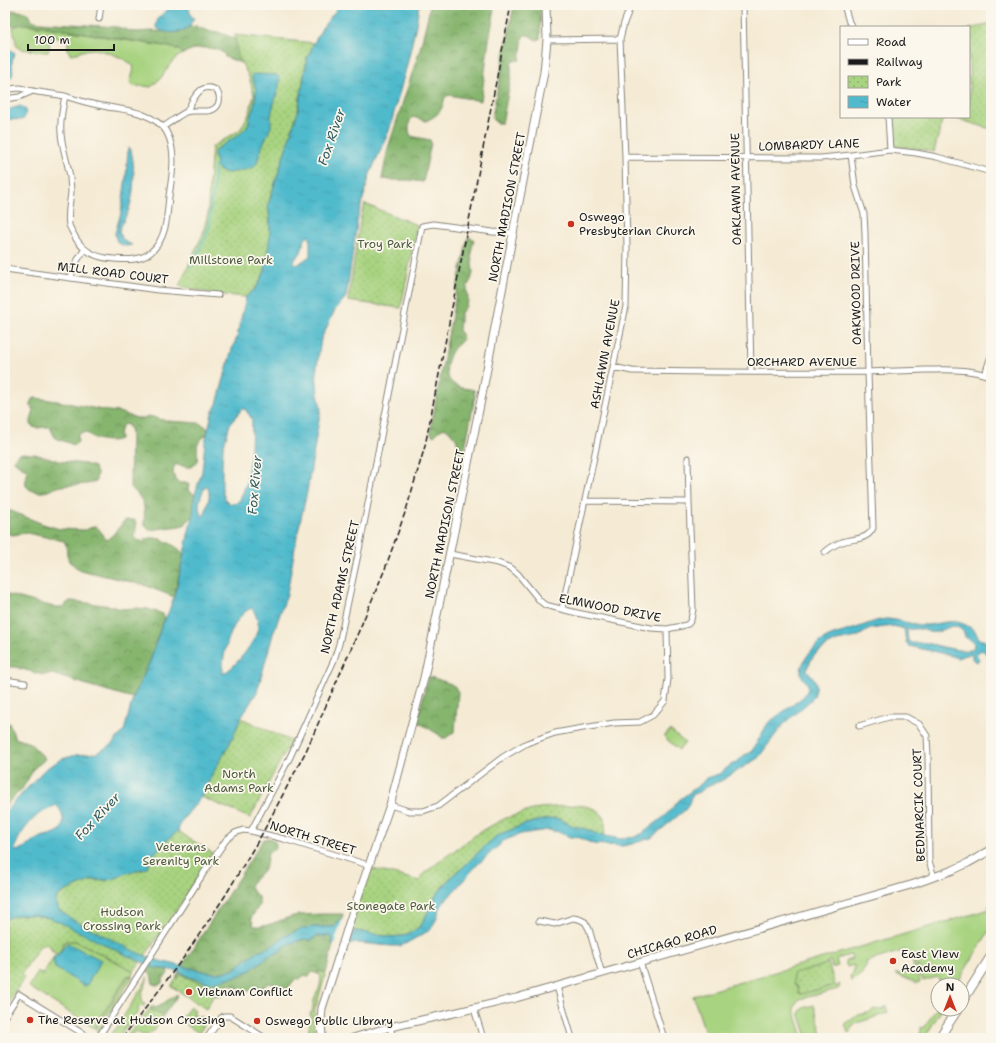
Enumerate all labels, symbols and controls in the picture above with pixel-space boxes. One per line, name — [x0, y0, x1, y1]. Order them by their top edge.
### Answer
scale bar — [28, 26, 114, 52]
legend — [840, 26, 970, 118]
text: 100 m — [34, 32, 70, 48]
text: Road — [876, 34, 907, 50]
text: Railway — [876, 54, 923, 70]
text: Park — [876, 74, 902, 90]
text: Water — [876, 94, 912, 110]
water label: Fox River — [314, 106, 349, 168]
street label: NORTH MADISON STREET — [485, 130, 529, 283]
street label: OAKLAWN AVENUE — [727, 133, 745, 245]
street label: LOMBARDY LANE — [758, 135, 860, 155]
place label: Oswego Presbyterian Church — [579, 209, 695, 239]
marker: Oswego Presbyterian Church — [566, 219, 576, 229]
park label: Troy Park — [357, 236, 413, 252]
street label: OAKWOOD DRIVE — [847, 241, 865, 345]
park label: Millstone Park — [189, 252, 273, 268]
street label: MILL ROAD COURT — [57, 258, 170, 288]
street label: ASHLAWN AVENUE — [587, 298, 623, 410]
street label: ORCHARD AVENUE — [747, 354, 857, 370]
street label: NORTH MADISON STREET — [421, 447, 469, 600]
water label: Fox River — [243, 454, 266, 515]
street label: NORTH ADAMS STREET — [317, 518, 363, 656]
street label: ELMWOOD DRIVE — [557, 590, 663, 626]
street label: BEDNARCIK COURT — [909, 747, 929, 862]
park label: North Adams Park — [204, 766, 274, 796]
water label: Fox River — [71, 788, 124, 844]
street label: NORTH STREET — [268, 817, 359, 859]
park label: Veterans Serenity Park — [142, 839, 220, 869]
park label: Stonegate Park — [347, 898, 436, 914]
park label: Hudson Crossing Park — [83, 904, 161, 934]
street label: CHICAGO ROAD — [625, 921, 719, 962]
place label: East View Academy — [901, 946, 960, 976]
marker: East View Academy — [888, 956, 898, 966]
north arrow — [930, 977, 970, 1017]
text: N — [946, 980, 955, 995]
place label: Vietnam Conflict — [197, 984, 293, 1000]
marker: Vietnam Conflict — [184, 987, 194, 997]
place label: The Reserve at Hudson Crossing — [38, 1012, 225, 1028]
place label: Oswego Public Library — [265, 1013, 393, 1029]
marker: The Reserve at Hudson Crossing — [25, 1015, 35, 1025]
marker: Oswego Public Library — [252, 1016, 262, 1026]

